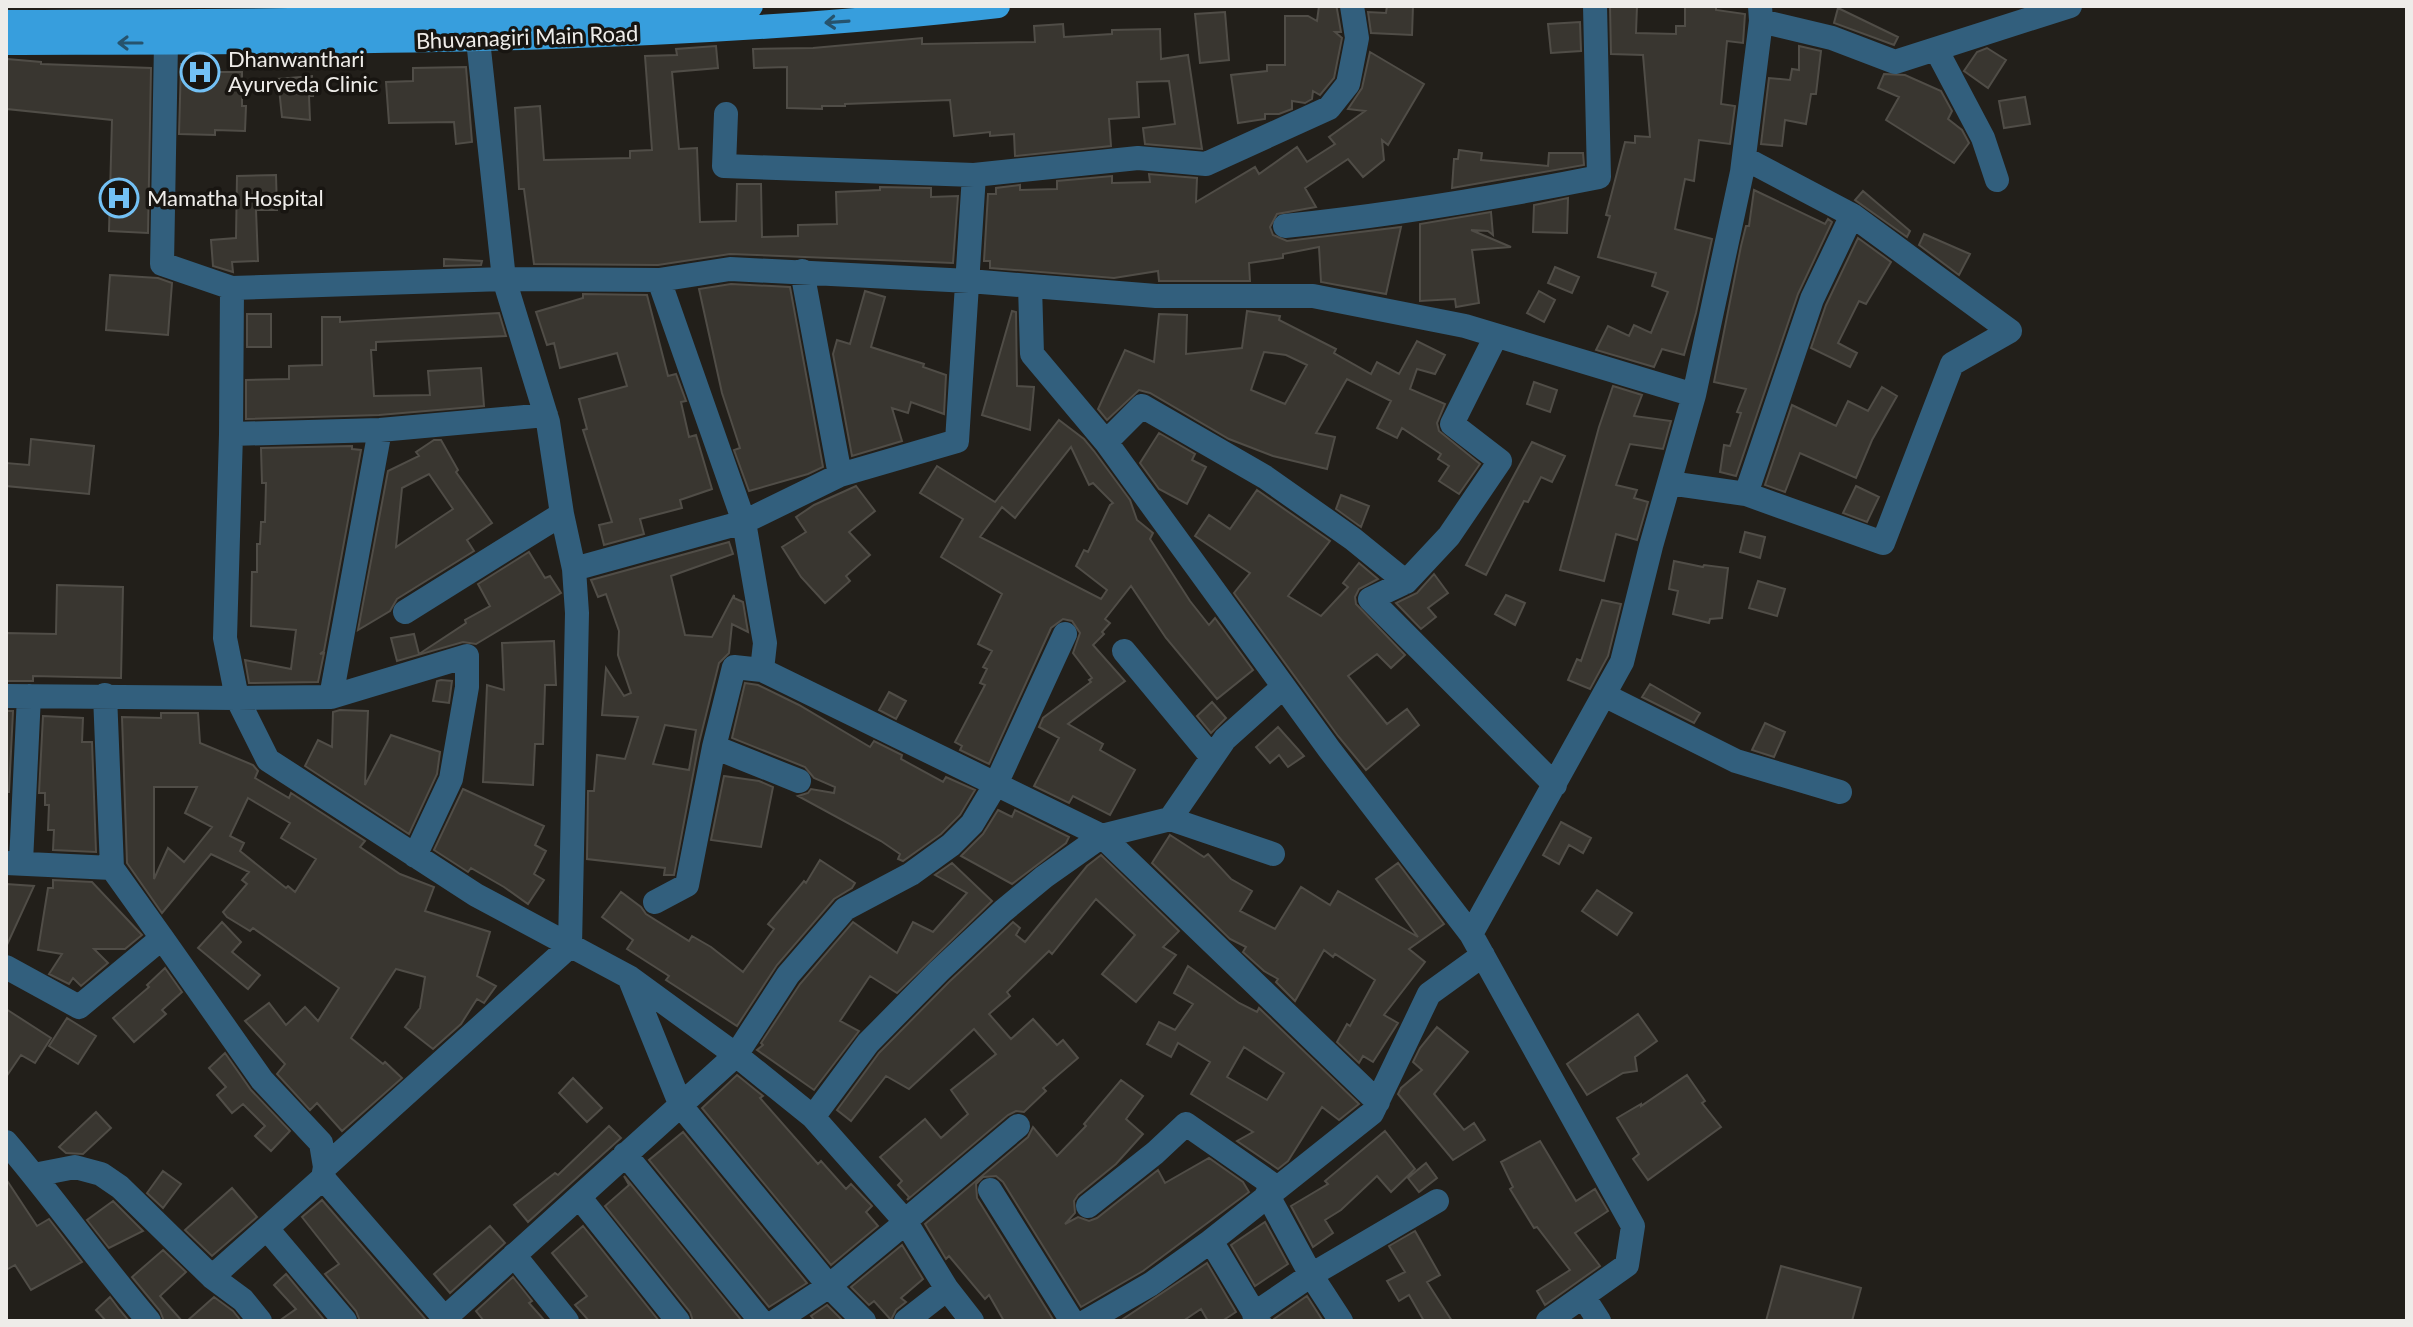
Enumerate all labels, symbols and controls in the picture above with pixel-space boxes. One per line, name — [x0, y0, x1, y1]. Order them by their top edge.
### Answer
one-way arrow — [824, 15, 851, 30]
street label: Bhuvanagiri Main Road — [415, 19, 639, 54]
one-way arrow — [117, 35, 144, 51]
place label: Dhanwanthari Ayurveda Clinic — [228, 45, 378, 97]
hospital icon: Dhanwanthari Ayurveda Clinic — [179, 51, 221, 93]
hospital icon: Mamatha Hospital — [98, 177, 140, 219]
place label: Mamatha Hospital — [147, 184, 324, 211]

